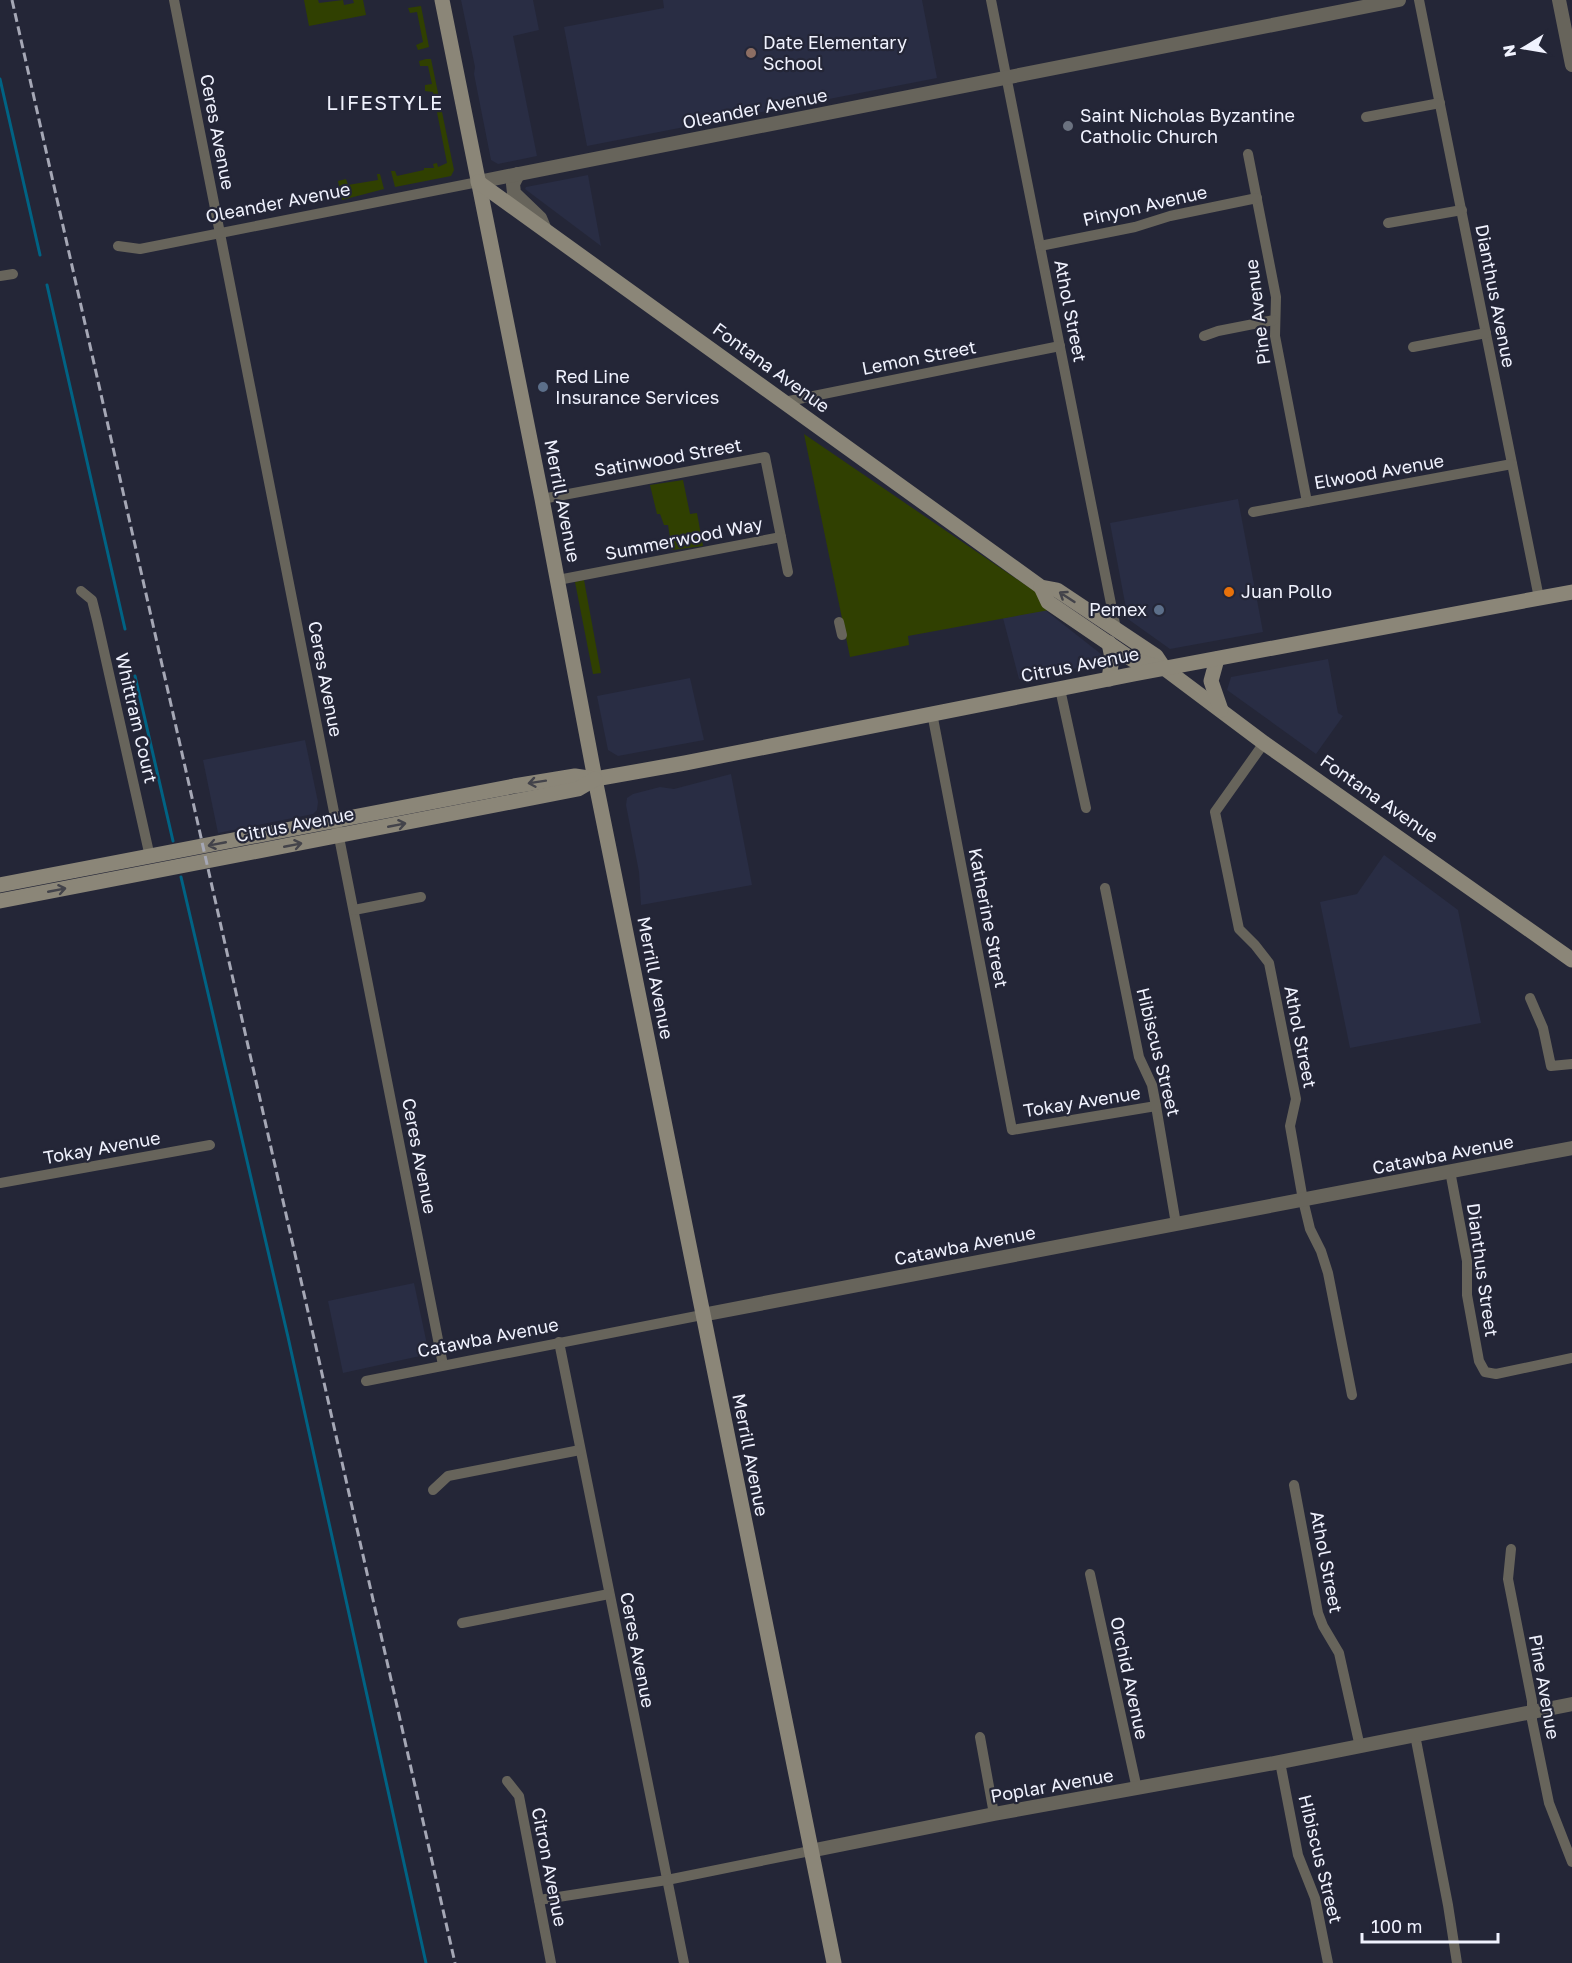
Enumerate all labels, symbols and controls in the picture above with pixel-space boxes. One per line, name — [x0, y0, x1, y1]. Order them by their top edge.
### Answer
north arrow — [1494, 18, 1554, 78]
place label: Date Elementary School — [763, 31, 907, 74]
text: N — [1498, 43, 1520, 59]
marker: Date Elementary School — [744, 46, 758, 60]
street label: Ceres Avenue — [196, 72, 240, 192]
street label: Oleander Avenue — [680, 83, 829, 133]
district label: LIFESTYLE — [326, 90, 444, 114]
place label: Saint Nicholas Byzantine Catholic Church — [1080, 104, 1295, 147]
marker: Saint Nicholas Byzantine Catholic Church — [1061, 119, 1075, 133]
street label: Oleander Avenue — [203, 177, 352, 227]
street label: Pinyon Avenue — [1080, 180, 1209, 230]
street label: Dianthus Avenue — [1471, 222, 1521, 369]
street label: Athol Street — [1050, 258, 1092, 364]
street label: Pine Avenue — [1240, 258, 1274, 366]
street label: Fontana Avenue — [709, 317, 834, 417]
street label: Lemon Street — [860, 335, 978, 379]
place label: Red Line Insurance Services — [555, 365, 719, 408]
marker: Red Line Insurance Services — [536, 380, 550, 394]
street label: Satinwood Street — [592, 433, 743, 481]
street label: Merrill Avenue — [540, 438, 586, 564]
street label: Elwood Avenue — [1312, 449, 1446, 493]
street label: Summerwood Way — [603, 512, 764, 564]
place label: Juan Pollo — [1241, 580, 1332, 602]
marker: Juan Pollo — [1222, 585, 1236, 599]
one-way arrow — [1060, 591, 1076, 603]
place label: Pemex — [1089, 598, 1147, 620]
marker: Pemex — [1152, 603, 1166, 617]
street label: Ceres Avenue — [304, 619, 348, 739]
street label: Citrus Avenue — [1019, 642, 1141, 686]
street label: Whittram Court — [111, 650, 163, 785]
street label: Fontana Avenue — [1316, 749, 1443, 847]
one-way arrow — [528, 777, 547, 788]
street label: Citrus Avenue — [234, 802, 356, 846]
one-way arrow — [387, 819, 406, 830]
one-way arrow — [208, 839, 227, 850]
one-way arrow — [283, 839, 303, 850]
street label: Katherine Street — [965, 846, 1013, 990]
one-way arrow — [47, 884, 67, 895]
street label: Merrill Avenue — [633, 915, 679, 1041]
street label: Athol Street — [1280, 984, 1322, 1090]
street label: Hibiscus Street — [1132, 985, 1186, 1118]
street label: Tokay Avenue — [1022, 1081, 1142, 1121]
street label: Ceres Avenue — [398, 1096, 442, 1216]
street label: Tokay Avenue — [42, 1126, 162, 1168]
street label: Catawba Avenue — [1370, 1130, 1515, 1178]
street label: Dianthus Street — [1463, 1202, 1503, 1338]
street label: Catawba Avenue — [892, 1221, 1037, 1269]
street label: Catawba Avenue — [415, 1313, 560, 1361]
street label: Merrill Avenue — [728, 1392, 774, 1518]
street label: Athol Street — [1306, 1509, 1348, 1615]
street label: Ceres Avenue — [616, 1590, 660, 1710]
street label: Orchid Avenue — [1106, 1614, 1154, 1741]
street label: Pine Avenue — [1525, 1633, 1565, 1741]
street label: Poplar Avenue — [989, 1763, 1115, 1807]
street label: Hibiscus Street — [1294, 1792, 1348, 1925]
street label: Citron Avenue — [528, 1805, 572, 1928]
scale bar — [1362, 1906, 1498, 1944]
text: 100 m — [1371, 1915, 1422, 1937]

